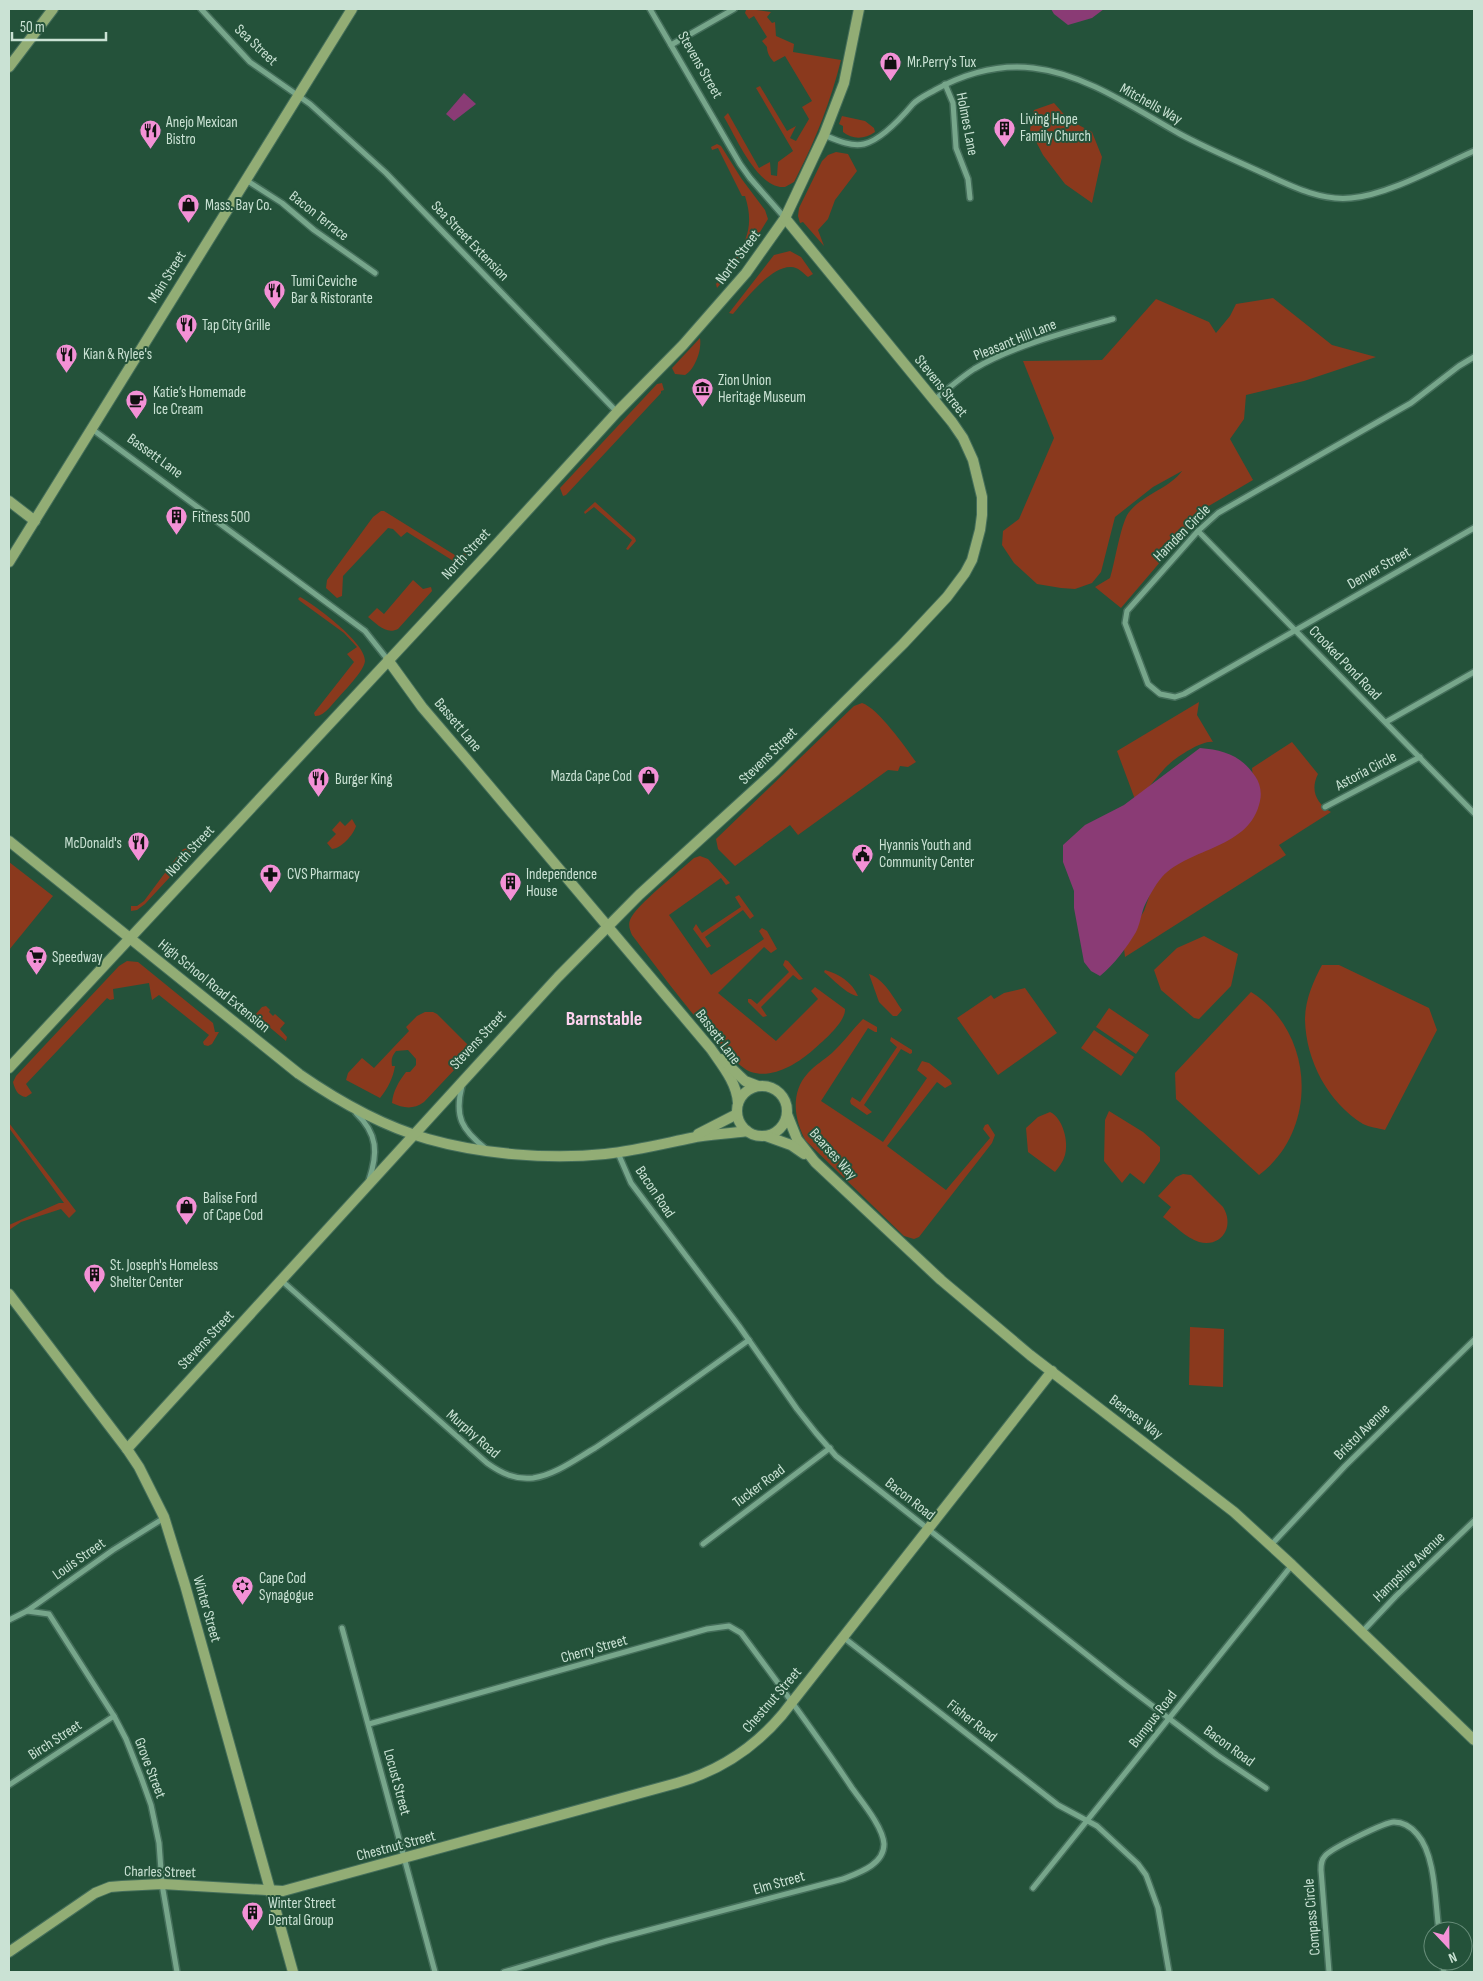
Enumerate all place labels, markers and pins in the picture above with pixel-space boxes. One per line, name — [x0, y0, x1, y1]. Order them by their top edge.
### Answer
shop icon: Mr.Perry's Tux — [879, 50, 903, 81]
place label: Mr.Perry's Tux — [907, 53, 976, 72]
place label: Living Hope Family Church — [1020, 110, 1091, 146]
place label: Anejo Mexican Bistro — [165, 113, 238, 149]
building icon: Living Hope Family Church — [992, 116, 1016, 147]
restaurant icon: Anejo Mexican Bistro — [138, 119, 162, 150]
shop icon: Mass. Bay Co. — [177, 193, 201, 224]
place label: Mass. Bay Co. — [205, 196, 272, 215]
place label: Tumi Ceviche Bar & Ristorante — [291, 272, 373, 308]
restaurant icon: Tumi Ceviche Bar & Ristorante — [263, 278, 287, 309]
restaurant icon: Tap City Grille — [174, 313, 198, 344]
place label: Tap City Grille — [202, 316, 271, 335]
restaurant icon: Kian & Rylee's — [55, 342, 79, 373]
place label: Kian & Rylee's — [83, 345, 152, 364]
place label: Zion Union Heritage Museum — [718, 371, 806, 407]
museum icon: Zion Union Heritage Museum — [690, 377, 714, 408]
place label: Katie’s Homemade Ice Cream — [153, 383, 246, 419]
cafe icon: Katie’s Homemade Ice Cream — [125, 389, 149, 420]
building icon: Fitness 500 — [164, 505, 188, 536]
place label: Fitness 500 — [192, 508, 250, 527]
shop icon: Mazda Cape Cod — [636, 764, 660, 795]
restaurant icon: Burger King — [307, 767, 331, 798]
place label: Mazda Cape Cod — [551, 767, 632, 786]
place label: Burger King — [335, 770, 393, 789]
restaurant icon: McDonald's — [126, 831, 150, 862]
place label: McDonald's — [65, 834, 122, 853]
place label: Hyannis Youth and Community Center — [879, 836, 975, 872]
public building icon: Hyannis Youth and Community Center — [851, 842, 875, 873]
pharmacy icon: CVS Pharmacy — [259, 862, 283, 893]
place label: CVS Pharmacy — [287, 865, 360, 884]
place label: Independence House — [526, 865, 597, 901]
building icon: Independence House — [498, 871, 522, 902]
supermarket icon: Speedway — [24, 945, 48, 976]
place label: Speedway — [52, 948, 103, 967]
place label: Balise Ford of Cape Cod — [203, 1189, 263, 1225]
shop icon: Balise Ford of Cape Cod — [175, 1195, 199, 1226]
place label: St. Joseph's Homeless Shelter Center — [110, 1256, 218, 1292]
building icon: St. Joseph's Homeless Shelter Center — [82, 1262, 106, 1293]
place label: Cape Cod Synagogue — [259, 1569, 314, 1605]
synagogue icon: Cape Cod Synagogue — [231, 1575, 255, 1606]
place label: Winter Street Dental Group — [268, 1894, 336, 1930]
building icon: Winter Street Dental Group — [240, 1900, 264, 1931]

